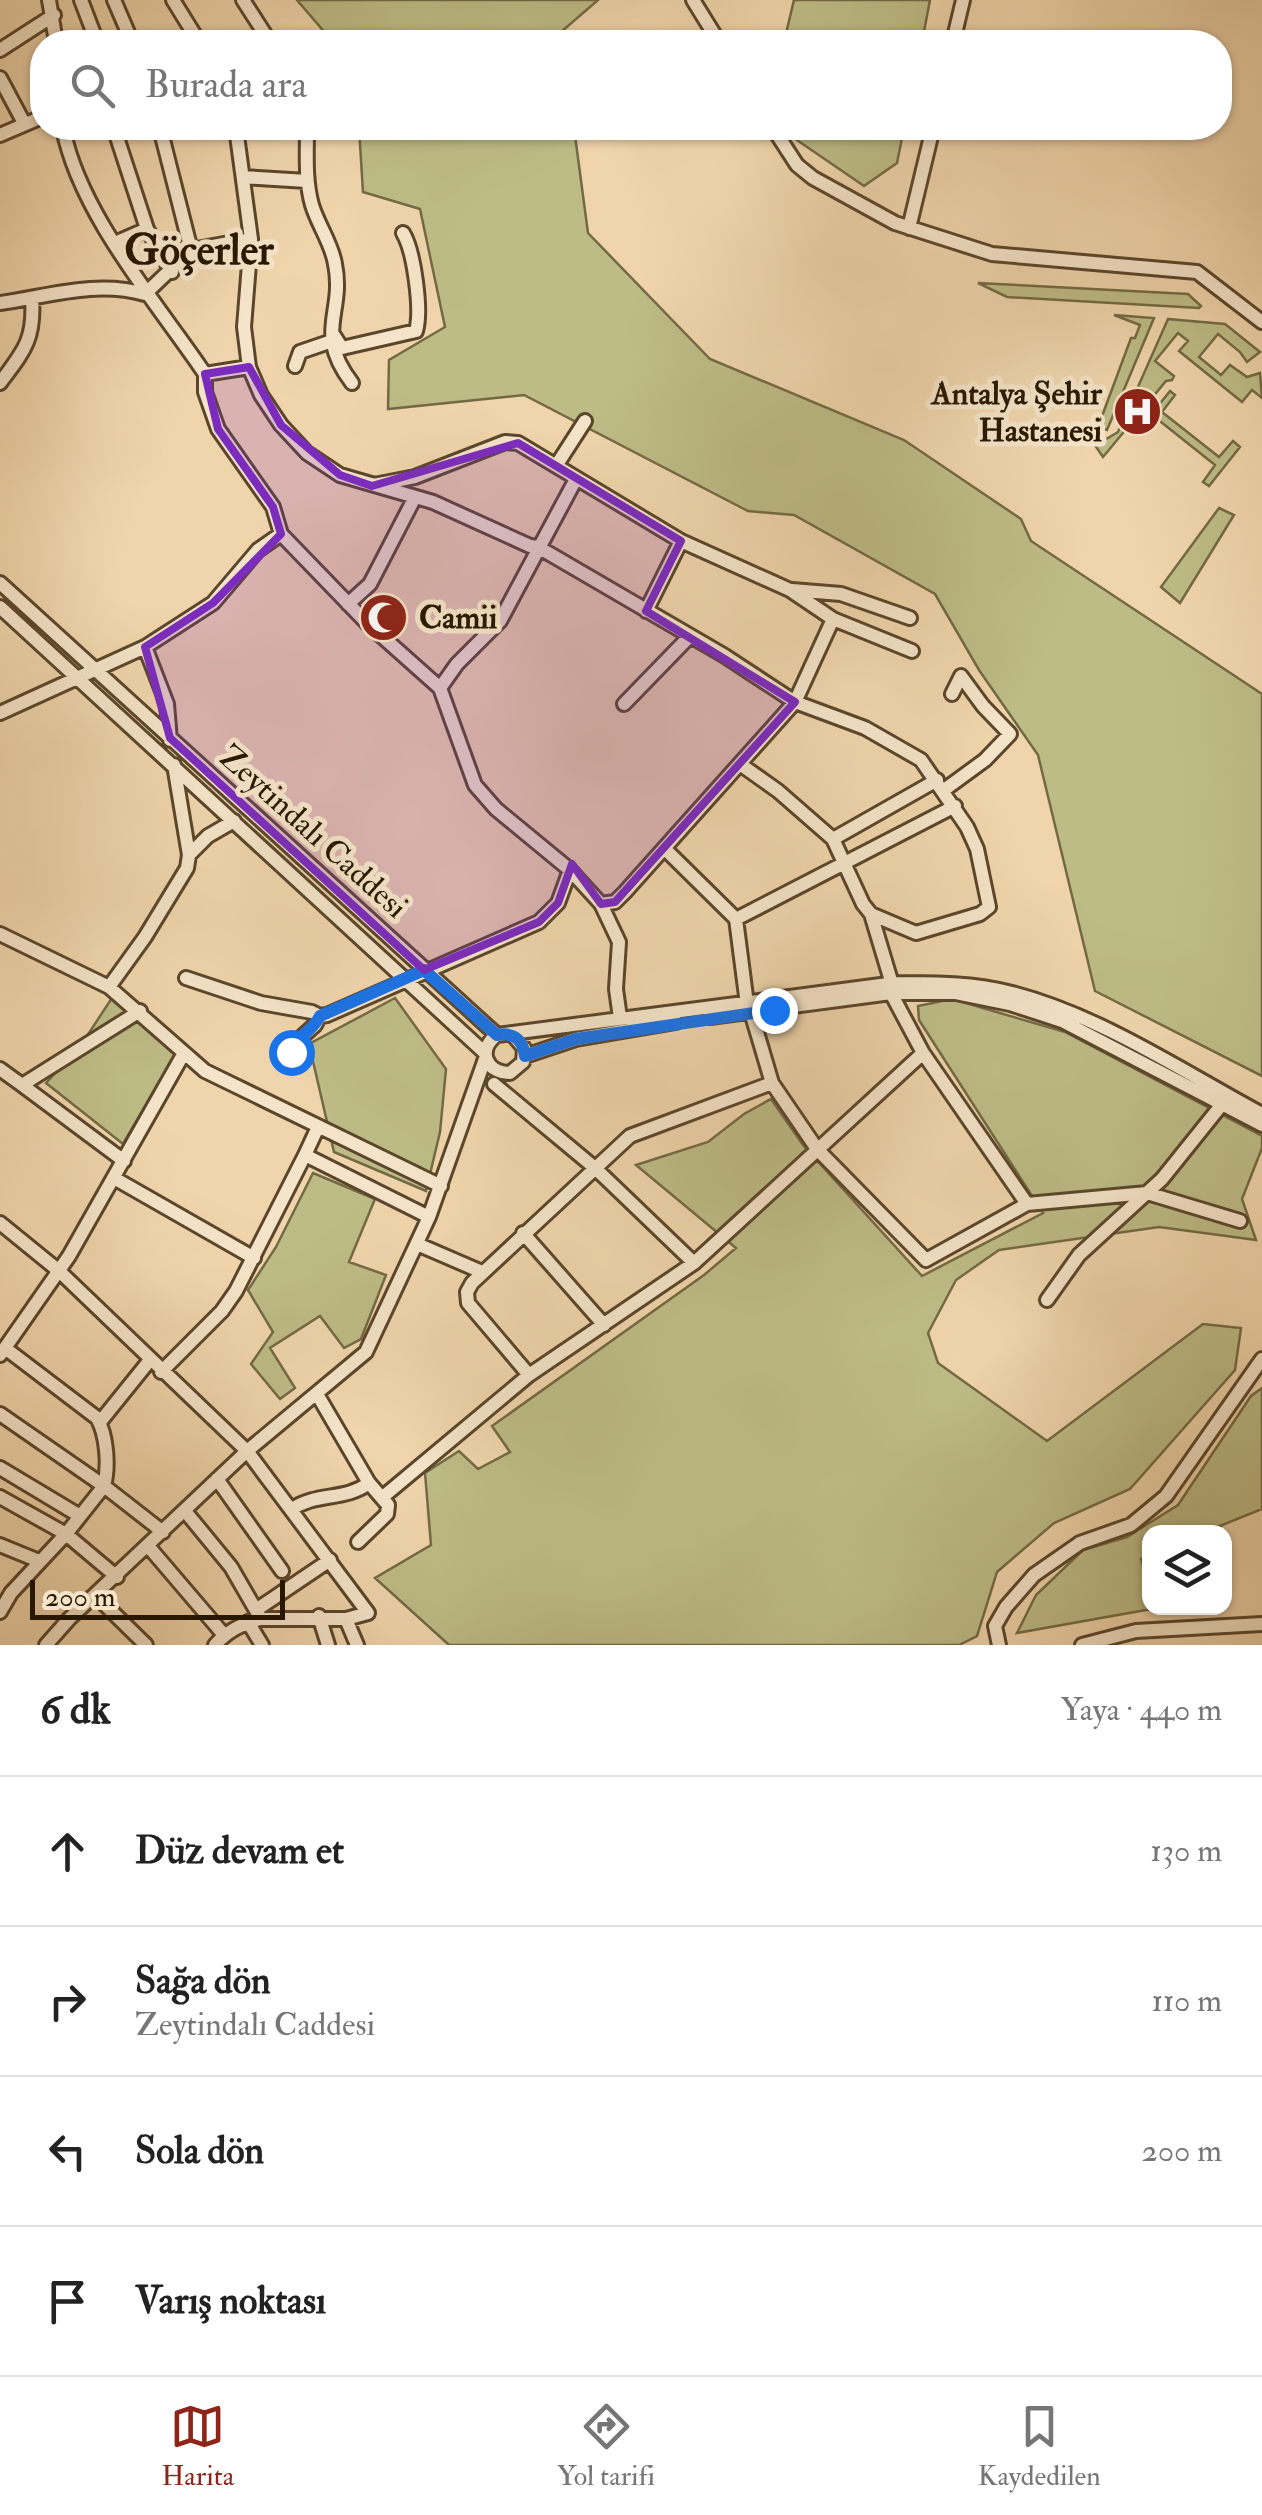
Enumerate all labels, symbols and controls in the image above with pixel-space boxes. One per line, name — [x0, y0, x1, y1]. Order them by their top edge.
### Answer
search box — [30, 30, 1232, 140]
icon: search — [65, 58, 120, 113]
text: Burada ara — [145, 61, 307, 109]
district label: Göçerler — [124, 225, 275, 277]
place label: Antalya Şehir Hastanesi — [930, 374, 1103, 451]
hospital icon: Antalya Şehir Hastanesi — [1111, 386, 1163, 438]
mosque icon: Camii — [358, 592, 410, 644]
place label: Camii — [419, 598, 498, 638]
street label: Zeytindalı Caddesi — [210, 737, 416, 927]
route end — [752, 988, 798, 1034]
route start — [269, 1030, 315, 1076]
map controls — [1142, 1525, 1232, 1615]
button: layers — [1142, 1525, 1232, 1615]
scale bar — [30, 1575, 285, 1620]
text: 200 m — [45, 1580, 116, 1615]
text: 6 dk — [40, 1684, 111, 1736]
text: Yaya · 440 m — [1061, 1690, 1222, 1730]
icon: ahead — [40, 1824, 95, 1879]
text: Düz devam et — [135, 1827, 344, 1875]
text: 130 m — [1150, 1831, 1222, 1871]
text: Sağa dön — [135, 1957, 271, 2005]
icon: right — [40, 1974, 95, 2029]
text: 110 m — [1151, 1981, 1222, 2021]
text: Zeytindalı Caddesi — [135, 2005, 375, 2045]
icon: left — [40, 2124, 95, 2179]
text: Sola dön — [135, 2127, 264, 2175]
text: 200 m — [1141, 2131, 1222, 2171]
icon: arrive — [40, 2274, 95, 2329]
text: Varış noktası — [135, 2277, 326, 2325]
tab: Harita — [161, 2399, 234, 2494]
tab: Yol tarifi — [557, 2399, 655, 2494]
tab: Kaydedilen — [978, 2399, 1101, 2494]

